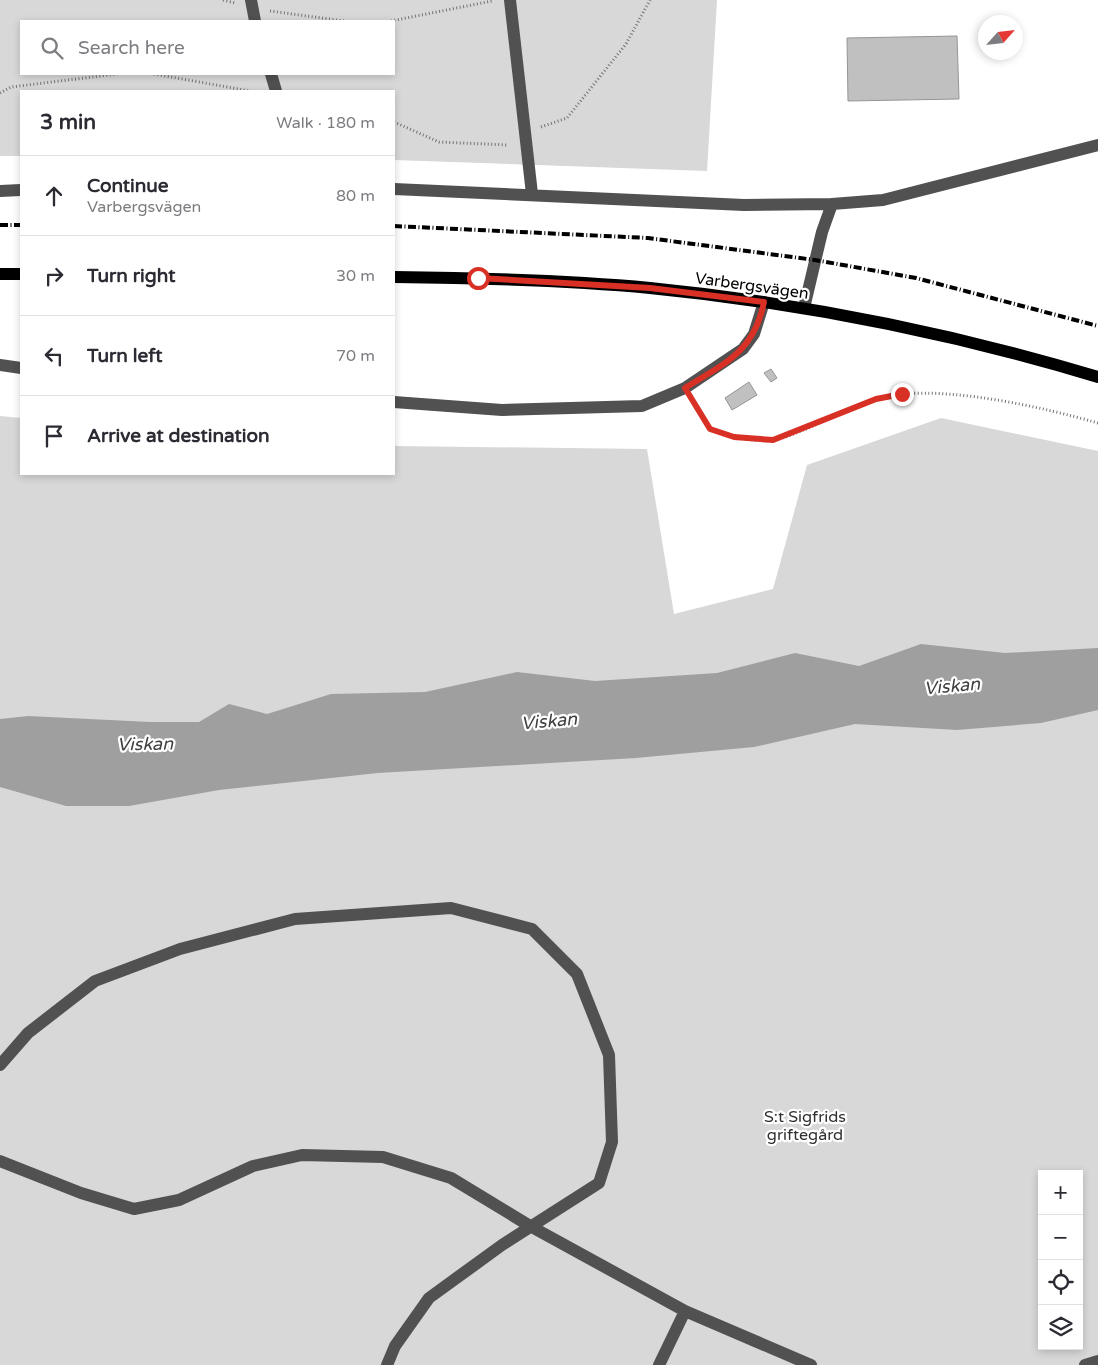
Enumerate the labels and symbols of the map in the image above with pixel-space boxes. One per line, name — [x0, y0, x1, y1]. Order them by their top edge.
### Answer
north arrow — [978, 15, 1023, 60]
route start — [467, 267, 490, 290]
street label: Varbergsvägen — [694, 268, 810, 304]
route end — [891, 383, 914, 406]
water label: Viskan — [923, 673, 982, 699]
water label: Viskan — [520, 708, 579, 734]
water label: Viskan — [117, 732, 174, 755]
park label: S:t Sigfrids griftegård — [764, 1107, 846, 1145]

